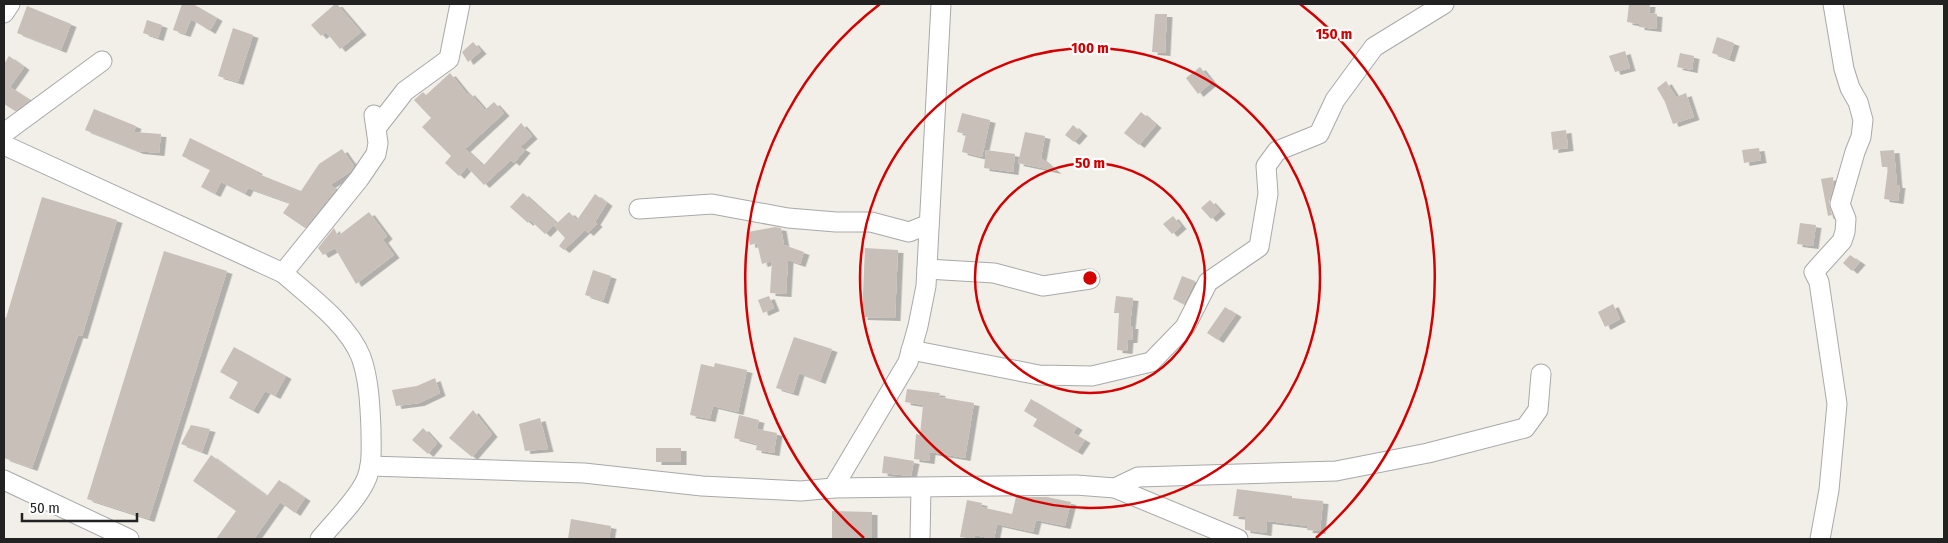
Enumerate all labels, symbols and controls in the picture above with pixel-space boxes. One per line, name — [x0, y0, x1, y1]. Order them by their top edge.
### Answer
text: 150 m — [1316, 25, 1352, 43]
text: 100 m — [1071, 39, 1109, 57]
text: 50 m — [1075, 154, 1105, 172]
centre of rings — [1081, 269, 1099, 287]
scale bar — [22, 490, 138, 522]
text: 50 m — [30, 499, 60, 517]

